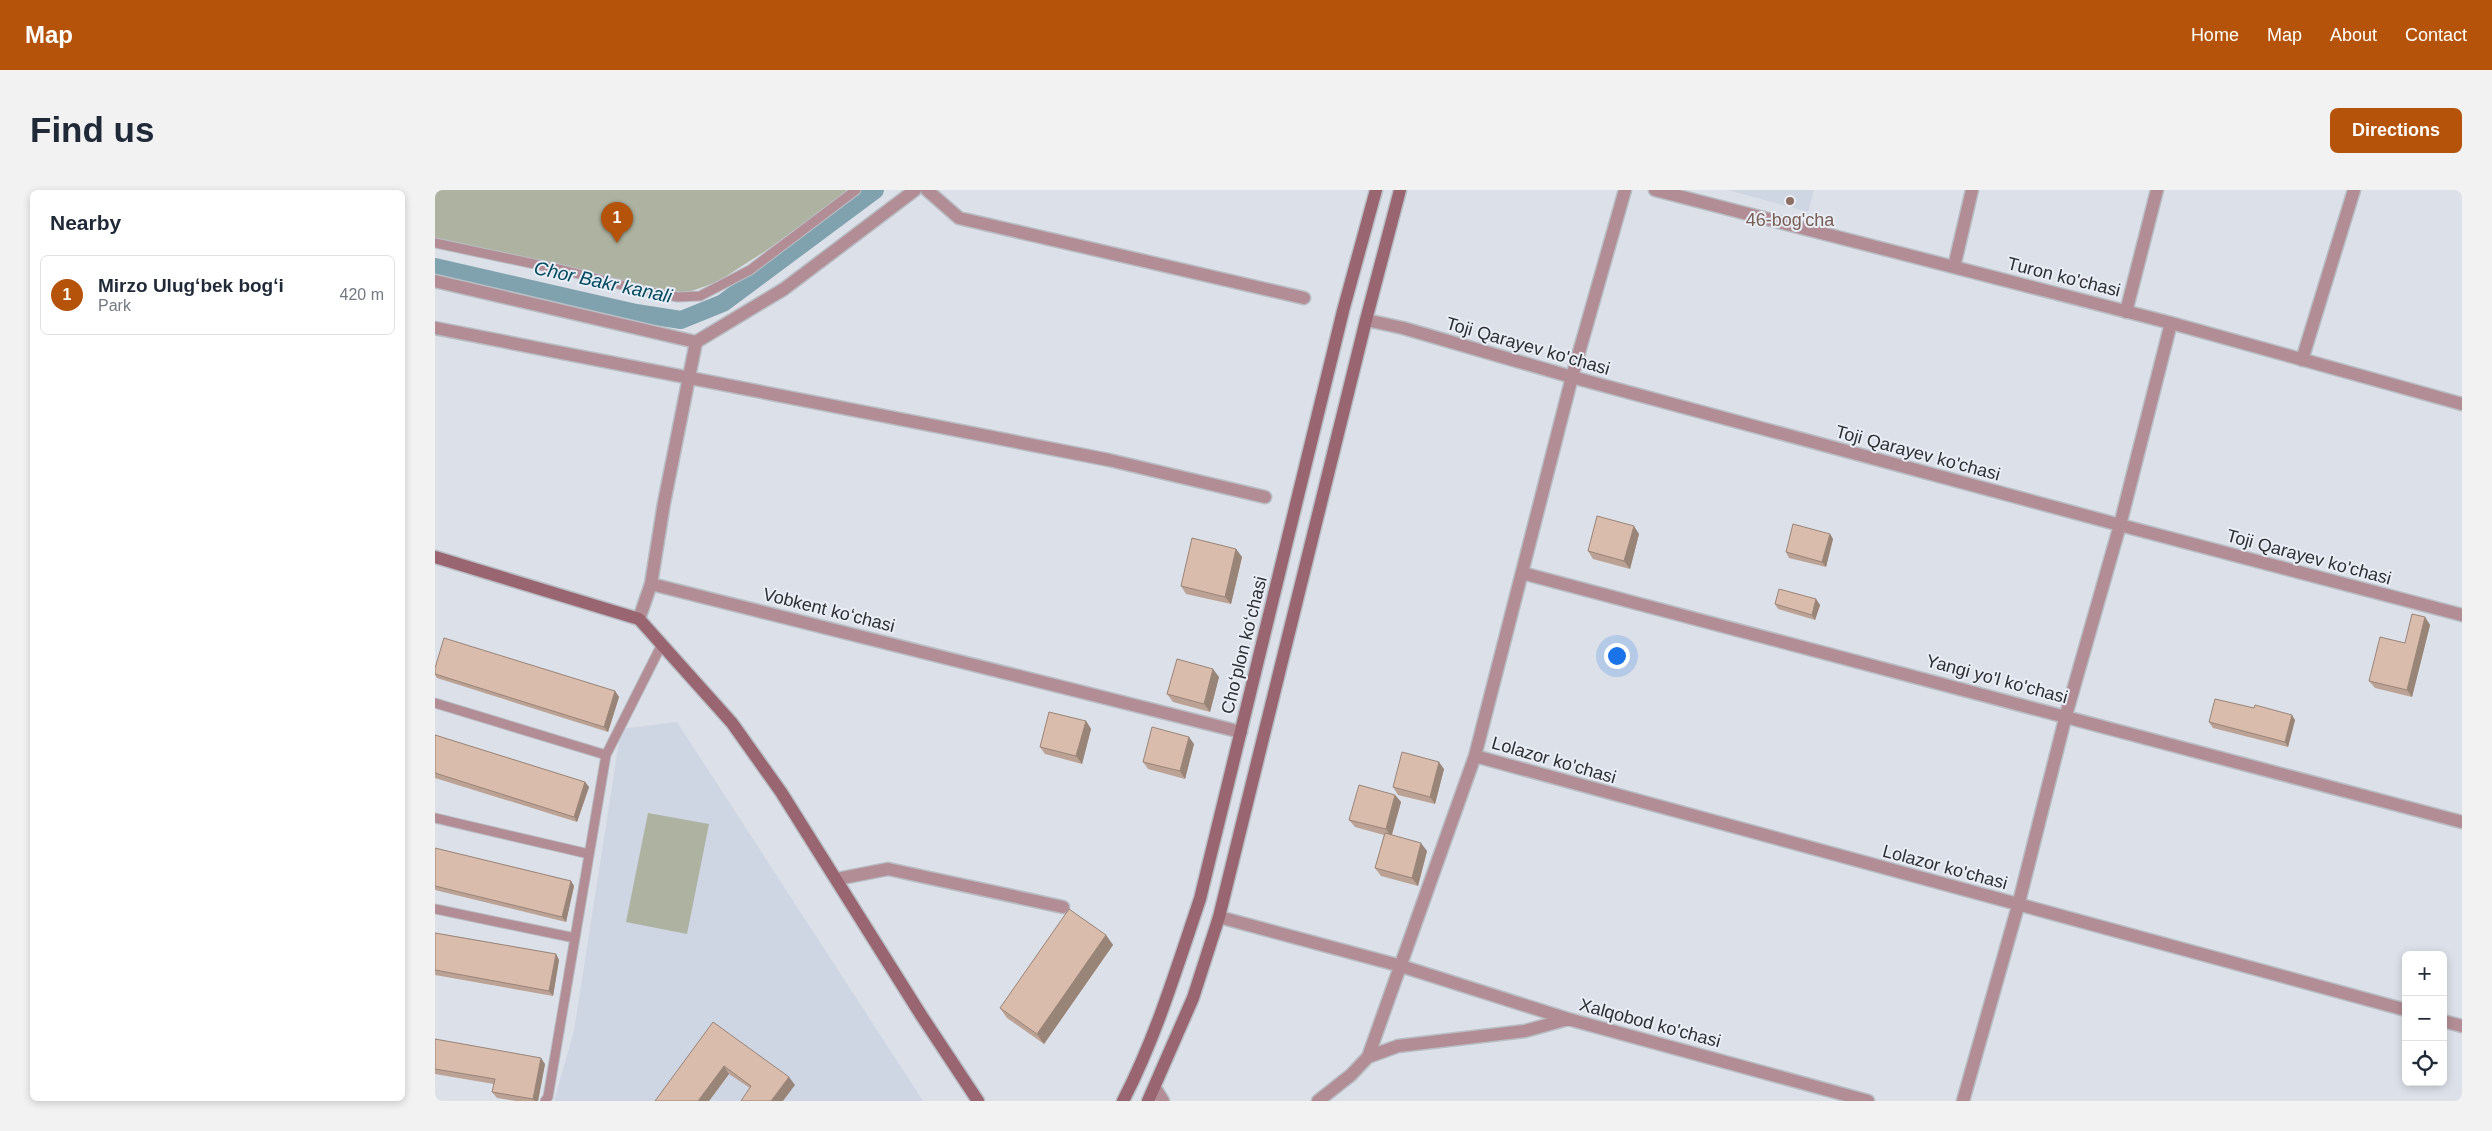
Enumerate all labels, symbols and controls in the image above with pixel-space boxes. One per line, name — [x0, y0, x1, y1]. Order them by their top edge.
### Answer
text: Map — [25, 21, 73, 48]
text: Home — [2191, 25, 2239, 45]
text: Map — [2267, 25, 2302, 45]
text: About — [2330, 25, 2377, 45]
text: Contact — [2405, 25, 2467, 45]
button: Directions — [2330, 108, 2462, 153]
text: Find us — [30, 110, 154, 149]
marker: 46-bog'cha — [1784, 195, 1796, 207]
pin: 1 — [601, 202, 633, 243]
place label: 46-bog'cha — [1746, 210, 1835, 230]
text: Nearby — [50, 211, 121, 234]
street label: Turon ko'chasi — [2005, 253, 2123, 301]
water label: Chor Bakr kanali — [532, 257, 675, 307]
text: Mirzo Ulugʻbek bogʻi — [98, 275, 284, 296]
text: 1 — [63, 286, 71, 303]
text: 420 m — [340, 286, 384, 303]
text: Park — [98, 297, 131, 314]
street label: Toji Qarayev ko'chasi — [1444, 313, 1612, 379]
street label: Toji Qarayev ko'chasi — [1834, 421, 2002, 485]
street label: Toji Qarayev ko'chasi — [2225, 525, 2393, 589]
street label: Choʻplon koʻchasi — [1217, 574, 1271, 716]
street label: Vobkent koʻchasi — [761, 584, 897, 636]
your location — [1604, 643, 1630, 669]
street label: Yangi yo'l ko'chasi — [1924, 650, 2070, 708]
street label: Lolazor ko'chasi — [1489, 733, 1619, 787]
street label: Lolazor ko'chasi — [1880, 841, 2010, 893]
map controls — [2402, 951, 2447, 1086]
button: + — [2402, 951, 2447, 996]
street label: Xalqobod ko'chasi — [1577, 995, 1723, 1051]
button: − — [2402, 996, 2447, 1041]
button: locate — [2402, 1041, 2447, 1086]

